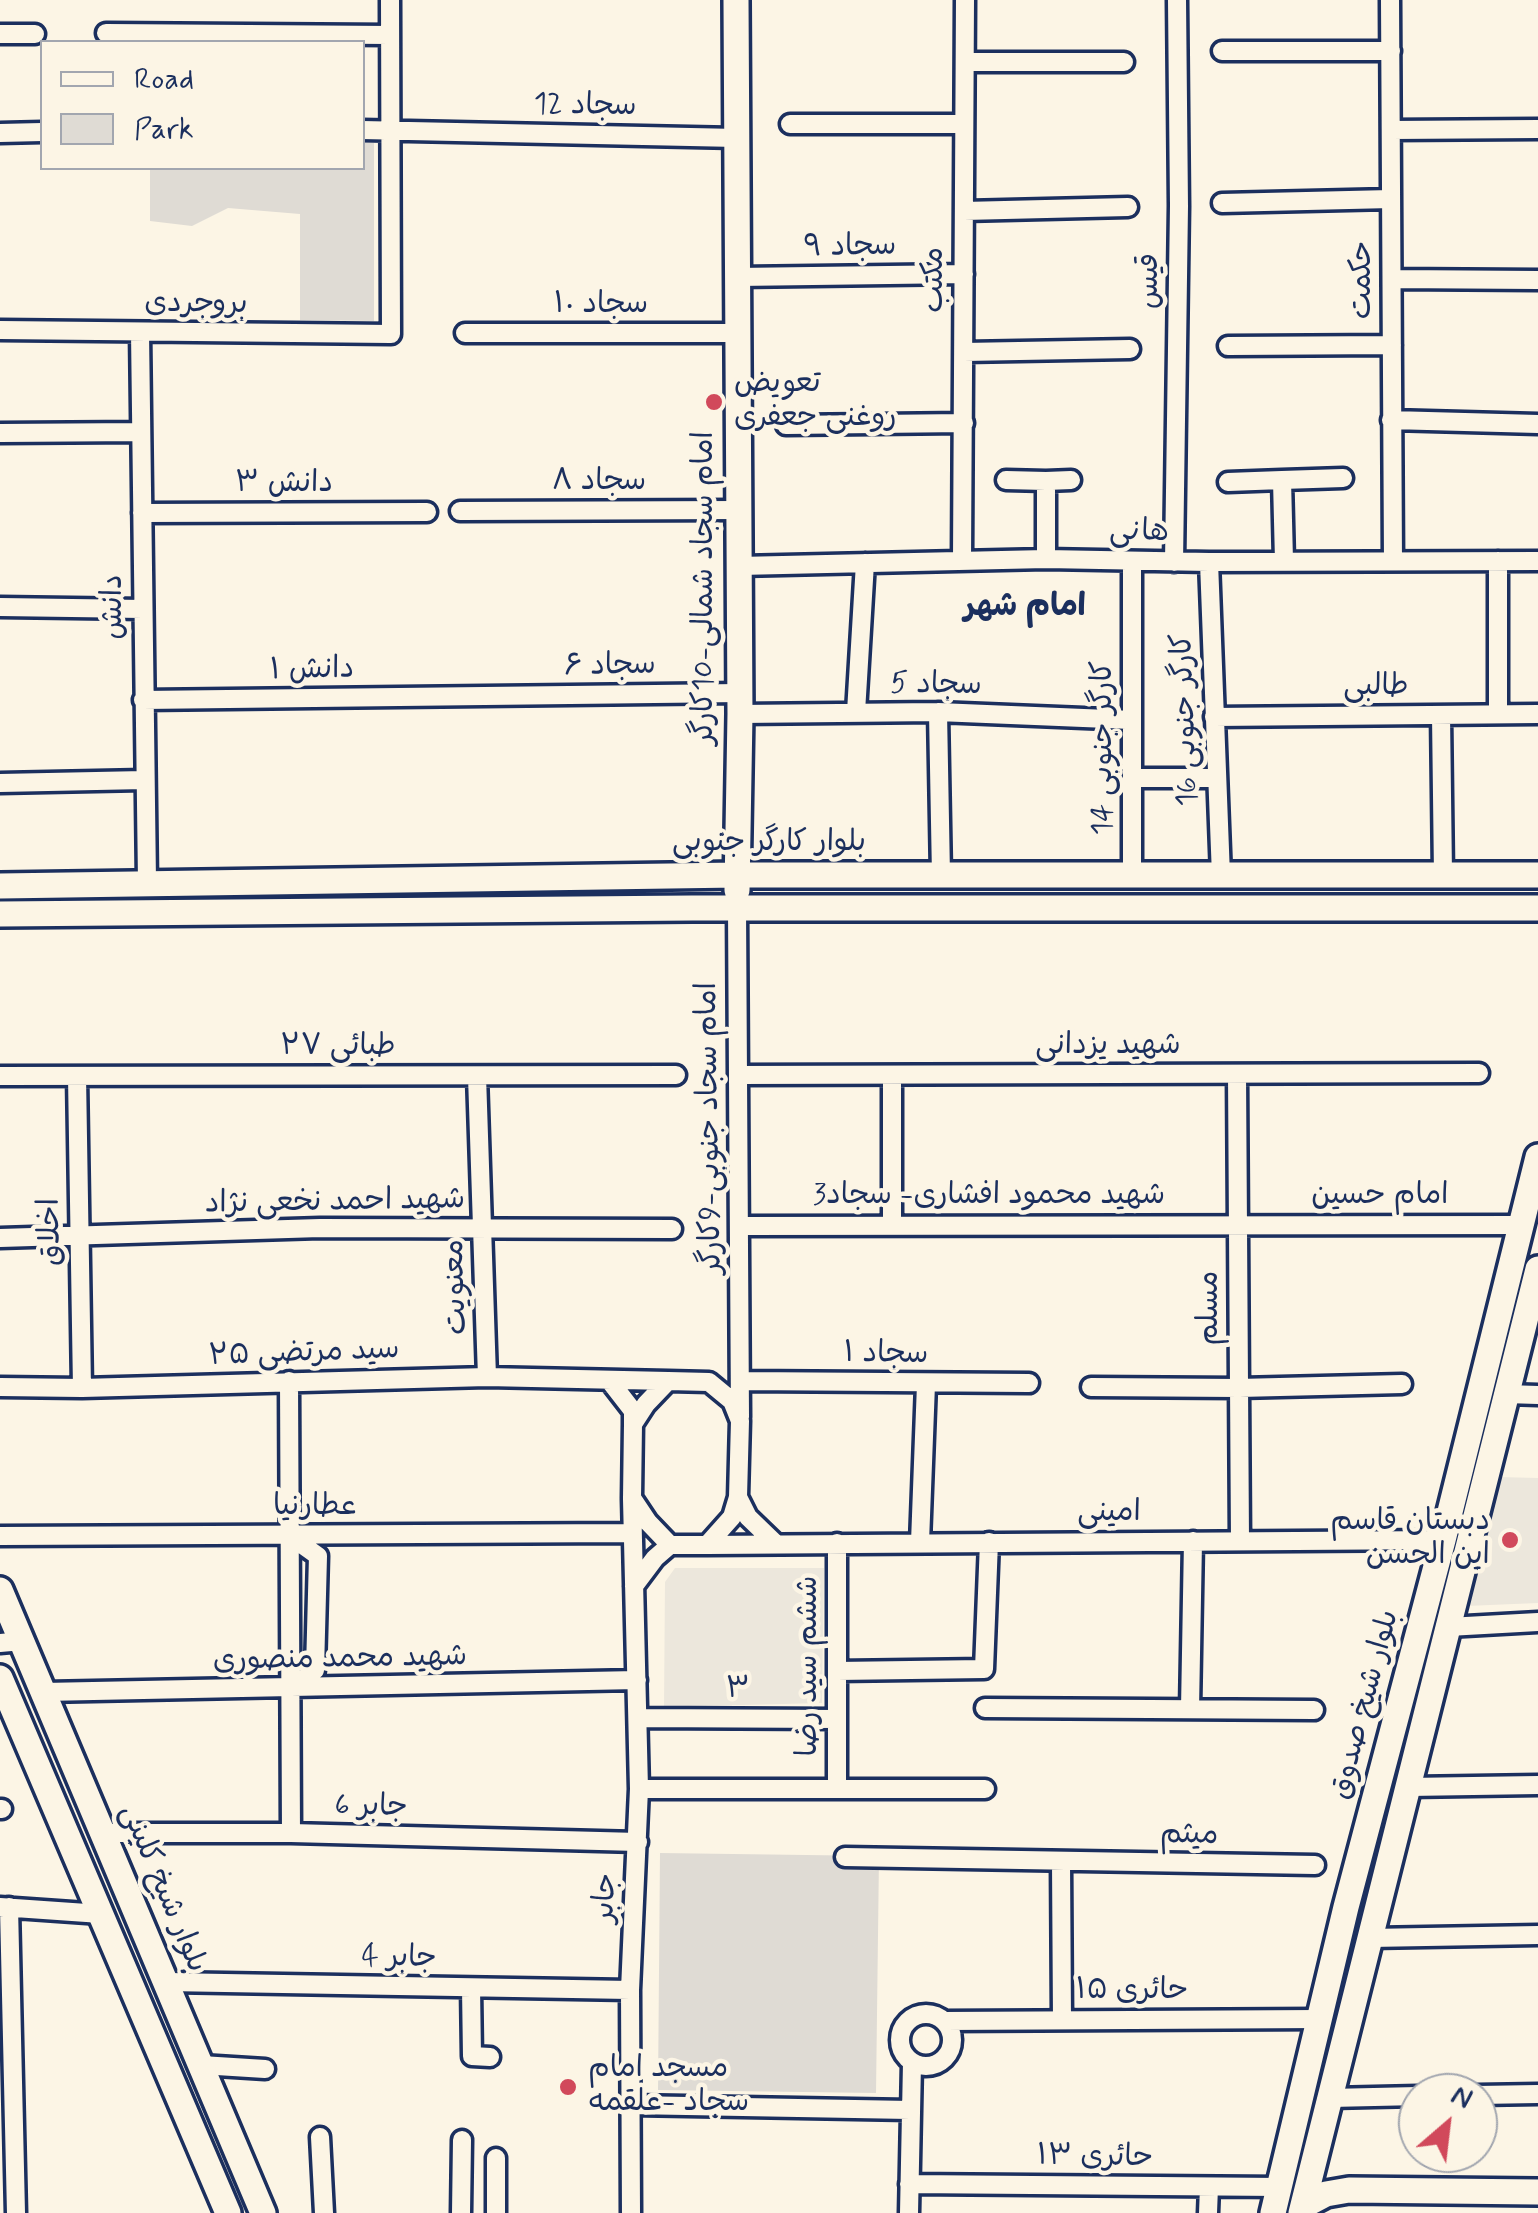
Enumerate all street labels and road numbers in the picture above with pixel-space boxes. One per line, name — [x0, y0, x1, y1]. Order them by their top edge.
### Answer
street label: سجاد 12 — [533, 88, 637, 126]
street label: سجاد ۹ — [803, 229, 897, 267]
street label: حکمت — [1346, 241, 1382, 319]
street label: مکتب — [918, 247, 954, 313]
street label: قیس — [1133, 253, 1169, 309]
street label: بروجردی — [144, 286, 248, 324]
street label: سجاد ۱۰ — [554, 288, 648, 324]
street label: امام سجاد شمالی-10کارگر — [688, 431, 724, 745]
street label: سجاد ۸ — [552, 465, 646, 501]
street label: دانش ۳ — [235, 467, 333, 503]
street label: هانی — [1109, 514, 1169, 552]
street label: دانش — [97, 574, 133, 640]
street label: کارگر جنوبی 16 — [1166, 633, 1208, 807]
street label: سجاد ۶ — [564, 648, 656, 686]
street label: دانش ۱ — [270, 652, 354, 690]
street label: کارگر جنوبی 14 — [1087, 661, 1123, 835]
street label: سجاد 5 — [890, 667, 982, 705]
street label: طالبی — [1343, 670, 1409, 706]
street label: بلوار کارگر جنوبی — [672, 826, 866, 862]
street label: امام سجاد جنوبی-9کارگر — [690, 982, 732, 1274]
street label: شهید یزدانی — [1035, 1029, 1181, 1065]
street label: طبائی ۲۷ — [280, 1030, 396, 1066]
street label: شهید محمود افشاری- سجاد3 — [813, 1179, 1165, 1215]
street label: امام حسین — [1311, 1179, 1449, 1215]
street label: شهید احمد نخعی نژاد — [205, 1183, 465, 1223]
street label: اخلاق — [33, 1198, 71, 1266]
street label: معنویت — [437, 1239, 477, 1335]
street label: مسلم — [1193, 1271, 1229, 1345]
street label: ۲۵ سید مرتضی — [208, 1333, 400, 1375]
street label: سجاد ۱ — [843, 1336, 929, 1374]
street label: عطارنیا — [273, 1490, 357, 1526]
street label: امینی — [1077, 1496, 1141, 1532]
street label: ششم سید رضا — [792, 1576, 828, 1756]
street label: بلوار شیخ صدوق — [1323, 1606, 1409, 1804]
street label: شهید محمد منصوری — [213, 1640, 467, 1680]
street label: ۳ — [726, 1673, 750, 1709]
street label: جابر 6 — [334, 1789, 408, 1827]
street label: بلوار شیخ کلینی — [110, 1800, 214, 1978]
street label: میثم — [1159, 1817, 1219, 1855]
street label: جابر — [588, 1872, 626, 1924]
street label: جابر 4 — [361, 1940, 437, 1978]
street label: حائری ۱۵ — [1076, 1974, 1188, 2010]
street label: حائری ۱۳ — [1037, 2139, 1153, 2177]

